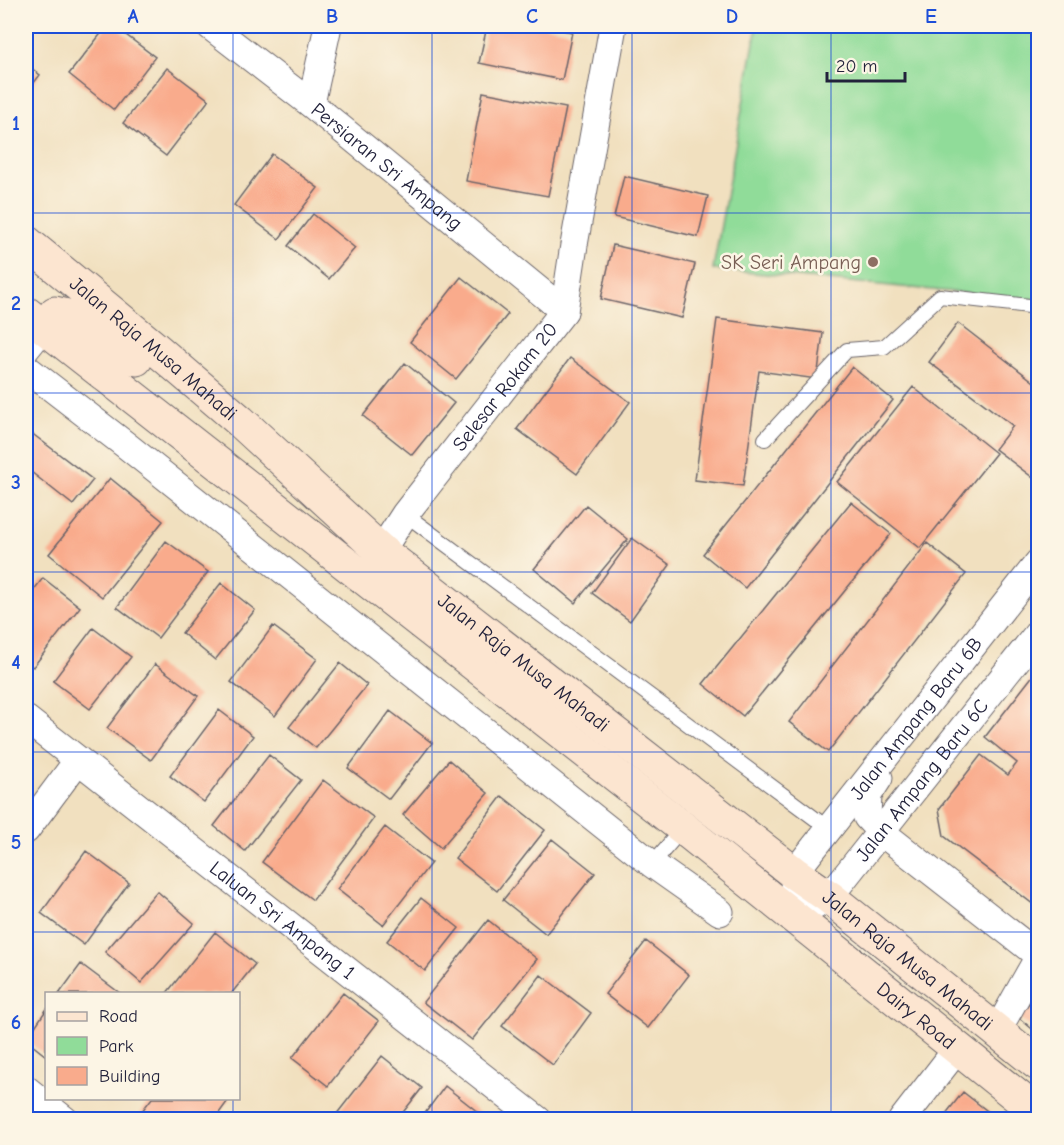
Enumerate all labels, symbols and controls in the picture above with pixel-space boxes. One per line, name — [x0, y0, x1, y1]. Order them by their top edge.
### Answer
text: A — [127, 5, 139, 28]
text: B — [326, 5, 338, 28]
text: C — [526, 5, 538, 28]
text: D — [726, 5, 738, 28]
text: E — [925, 5, 937, 28]
scale bar — [827, 45, 905, 83]
text: 20 m — [836, 56, 877, 77]
street label: Persiaran Sri Ampang — [307, 98, 467, 235]
text: 1 — [12, 112, 20, 135]
place label: SK Seri Ampang — [721, 251, 861, 274]
marker: SK Seri Ampang — [866, 255, 880, 269]
street label: Jalan Raja Musa Mahadi — [65, 272, 242, 425]
text: 2 — [11, 292, 21, 315]
street label: Selesar Rokam 20 — [448, 318, 563, 456]
text: 3 — [11, 471, 21, 494]
street label: Jalan Raja Musa Mahadi — [433, 589, 614, 737]
street label: Jalan Ampang Baru 6B — [845, 633, 987, 804]
text: 4 — [11, 651, 21, 674]
street label: Jalan Ampang Baru 6C — [851, 695, 993, 866]
text: 5 — [11, 831, 21, 854]
street label: Laluan Sri Ampang 1 — [205, 856, 360, 984]
street label: Jalan Raja Musa Mahadi — [818, 886, 997, 1035]
street label: Dairy Road — [872, 977, 960, 1054]
legend — [45, 992, 240, 1100]
text: Road — [99, 1006, 138, 1027]
text: 6 — [11, 1011, 21, 1034]
text: Park — [99, 1036, 134, 1057]
text: Building — [99, 1066, 161, 1087]

